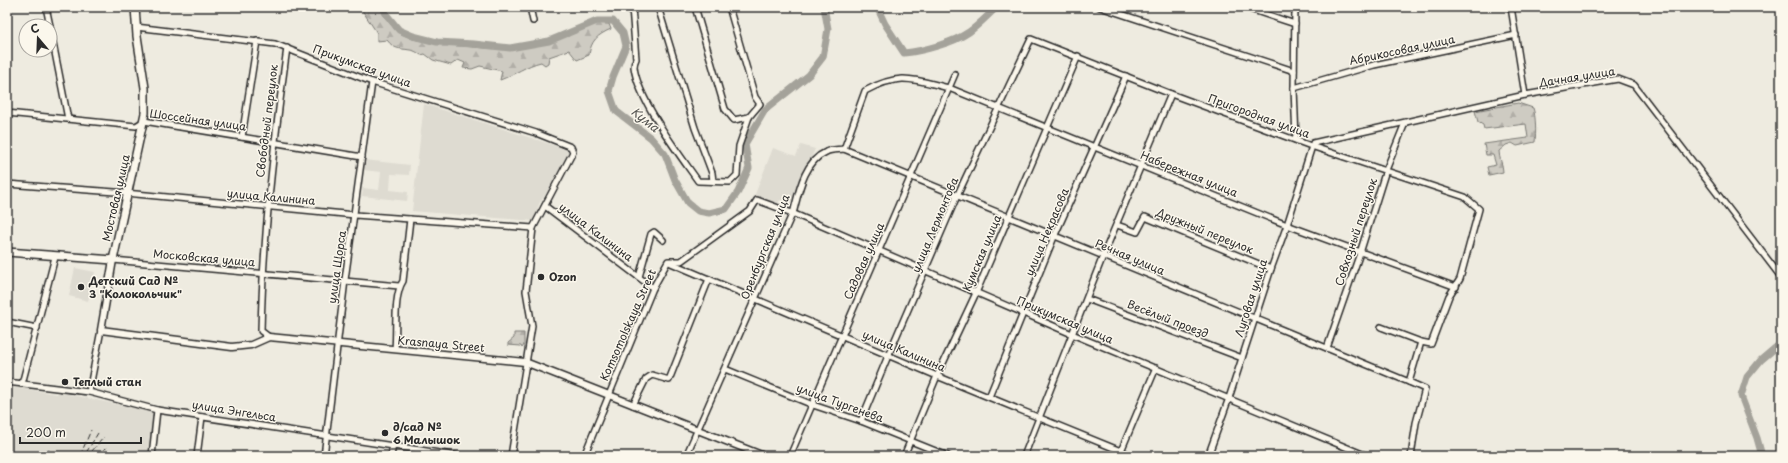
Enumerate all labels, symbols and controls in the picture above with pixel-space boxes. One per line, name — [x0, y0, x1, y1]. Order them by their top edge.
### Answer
north arrow — [18, 18, 58, 58]
text: С — [28, 19, 41, 37]
street label: Абрикосовая улица — [1348, 30, 1456, 69]
street label: Прикумская улица — [311, 40, 414, 91]
street label: Дачная улица — [1537, 62, 1616, 91]
street label: Свободный переулок — [251, 63, 282, 178]
street label: Пригородная улица — [1206, 89, 1313, 142]
water label: Кума — [628, 102, 664, 137]
street label: Шоссейная улица — [149, 104, 248, 135]
street label: Набережная улица — [1138, 146, 1241, 201]
street label: Мостовая улица — [97, 153, 134, 243]
street label: улица Лермонтова — [907, 174, 962, 275]
street label: Совхозный переулок — [1330, 175, 1381, 288]
street label: улица Калинина — [226, 184, 316, 209]
street label: улица Некрасова — [1020, 185, 1073, 278]
street label: Оренбургская улица — [736, 191, 794, 302]
street label: улица Калинина — [556, 198, 637, 265]
street label: Дружный переулок — [1153, 203, 1257, 258]
street label: Кумская улица — [958, 212, 1005, 294]
street label: Садовая улица — [839, 219, 888, 302]
street label: улица Щорса — [323, 229, 350, 305]
street label: Речная улица — [1093, 234, 1168, 279]
street label: Московская улица — [152, 245, 256, 270]
street label: Луговая улица — [1230, 257, 1271, 339]
street label: Komsomolskaya Street — [595, 266, 660, 383]
place label: Ozon — [549, 268, 577, 285]
place label: Детский Сад № 3 "Колокольчик" — [88, 272, 182, 302]
marker: Ozon — [536, 272, 546, 282]
marker: Детский Сад № 3 "Колокольчик" — [76, 282, 86, 292]
street label: Прикумская улица — [1014, 292, 1116, 348]
street label: Весёлый проезд — [1125, 295, 1211, 342]
street label: улица Калинина — [860, 325, 949, 376]
street label: Krasnaya Street — [397, 331, 486, 356]
place label: Теплый стан — [73, 373, 142, 390]
marker: Теплый стан — [60, 377, 70, 387]
street label: улица Тургенева — [794, 379, 886, 426]
street label: улица Энгельса — [191, 395, 277, 426]
place label: д/сад № 6 Малышок — [393, 418, 461, 448]
scale bar — [20, 419, 141, 445]
text: 200 m — [26, 423, 66, 441]
marker: д/сад № 6 Малышок — [380, 428, 390, 438]

